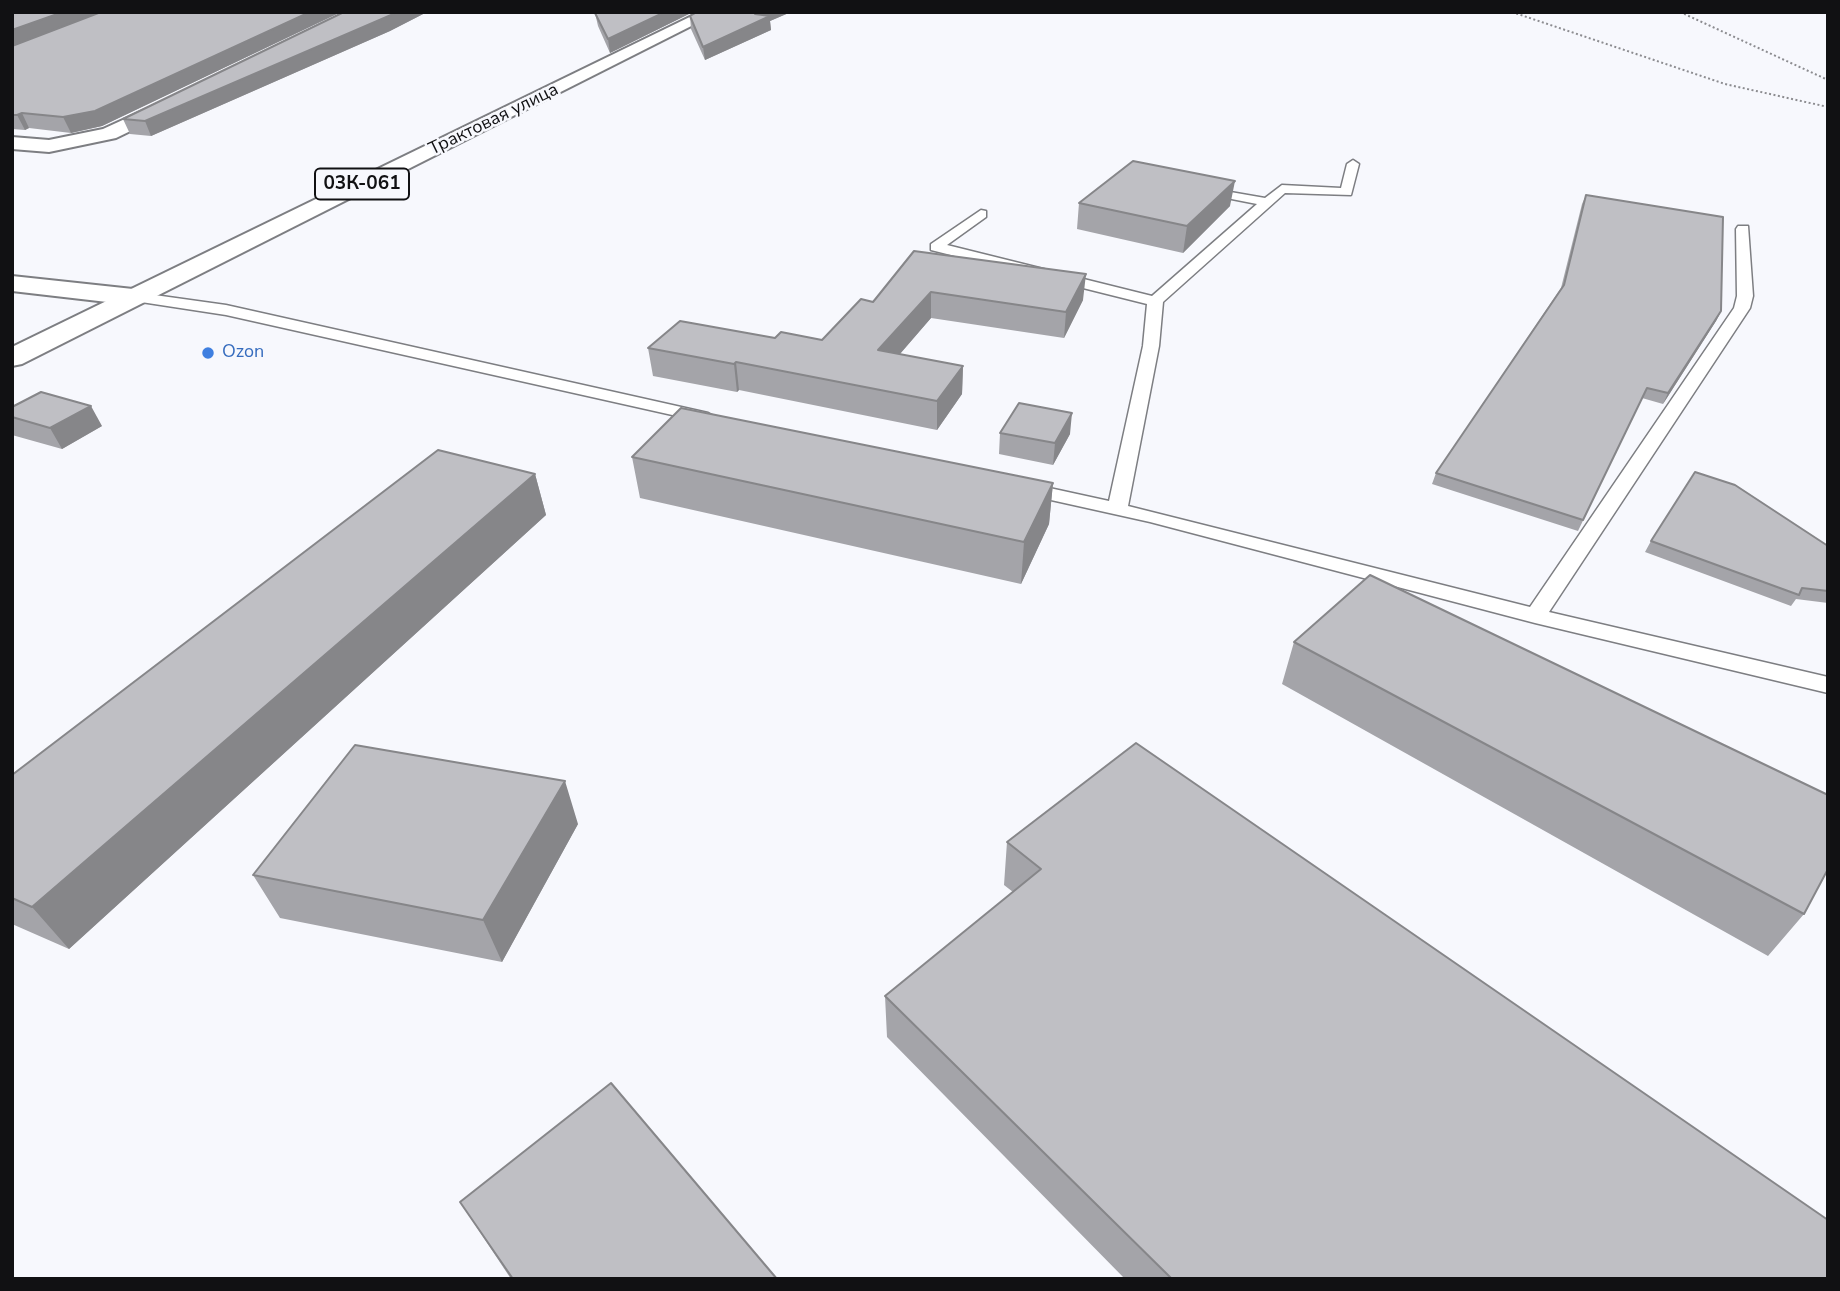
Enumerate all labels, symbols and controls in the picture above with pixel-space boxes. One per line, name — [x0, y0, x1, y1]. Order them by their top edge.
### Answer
street label: Трактовая улица — [426, 79, 562, 161]
road number: 03К-061 — [315, 168, 409, 200]
place label: Ozon — [222, 342, 264, 364]
marker: Ozon — [200, 345, 216, 361]

